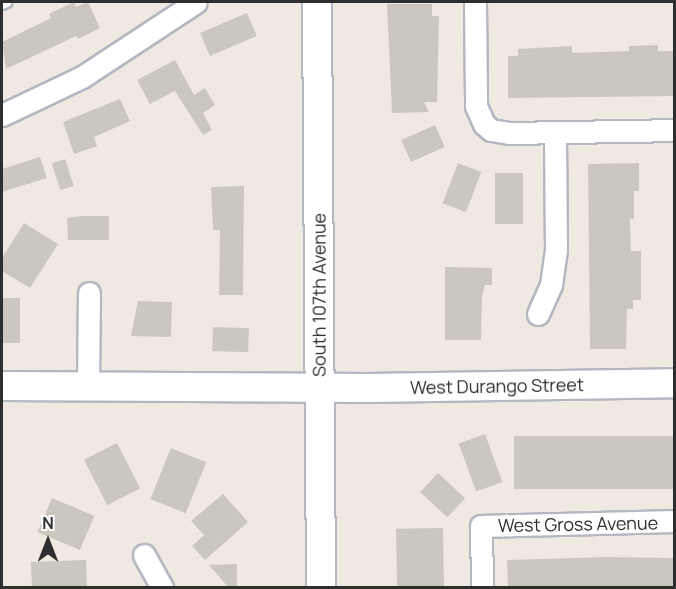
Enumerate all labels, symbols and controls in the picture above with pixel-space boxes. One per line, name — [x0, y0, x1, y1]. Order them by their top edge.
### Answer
street label: South 107th Avenue — [308, 213, 330, 377]
street label: West Durango Street — [410, 374, 584, 398]
north arrow — [18, 511, 78, 571]
text: N — [42, 512, 54, 534]
street label: West Gross Avenue — [498, 512, 658, 536]

